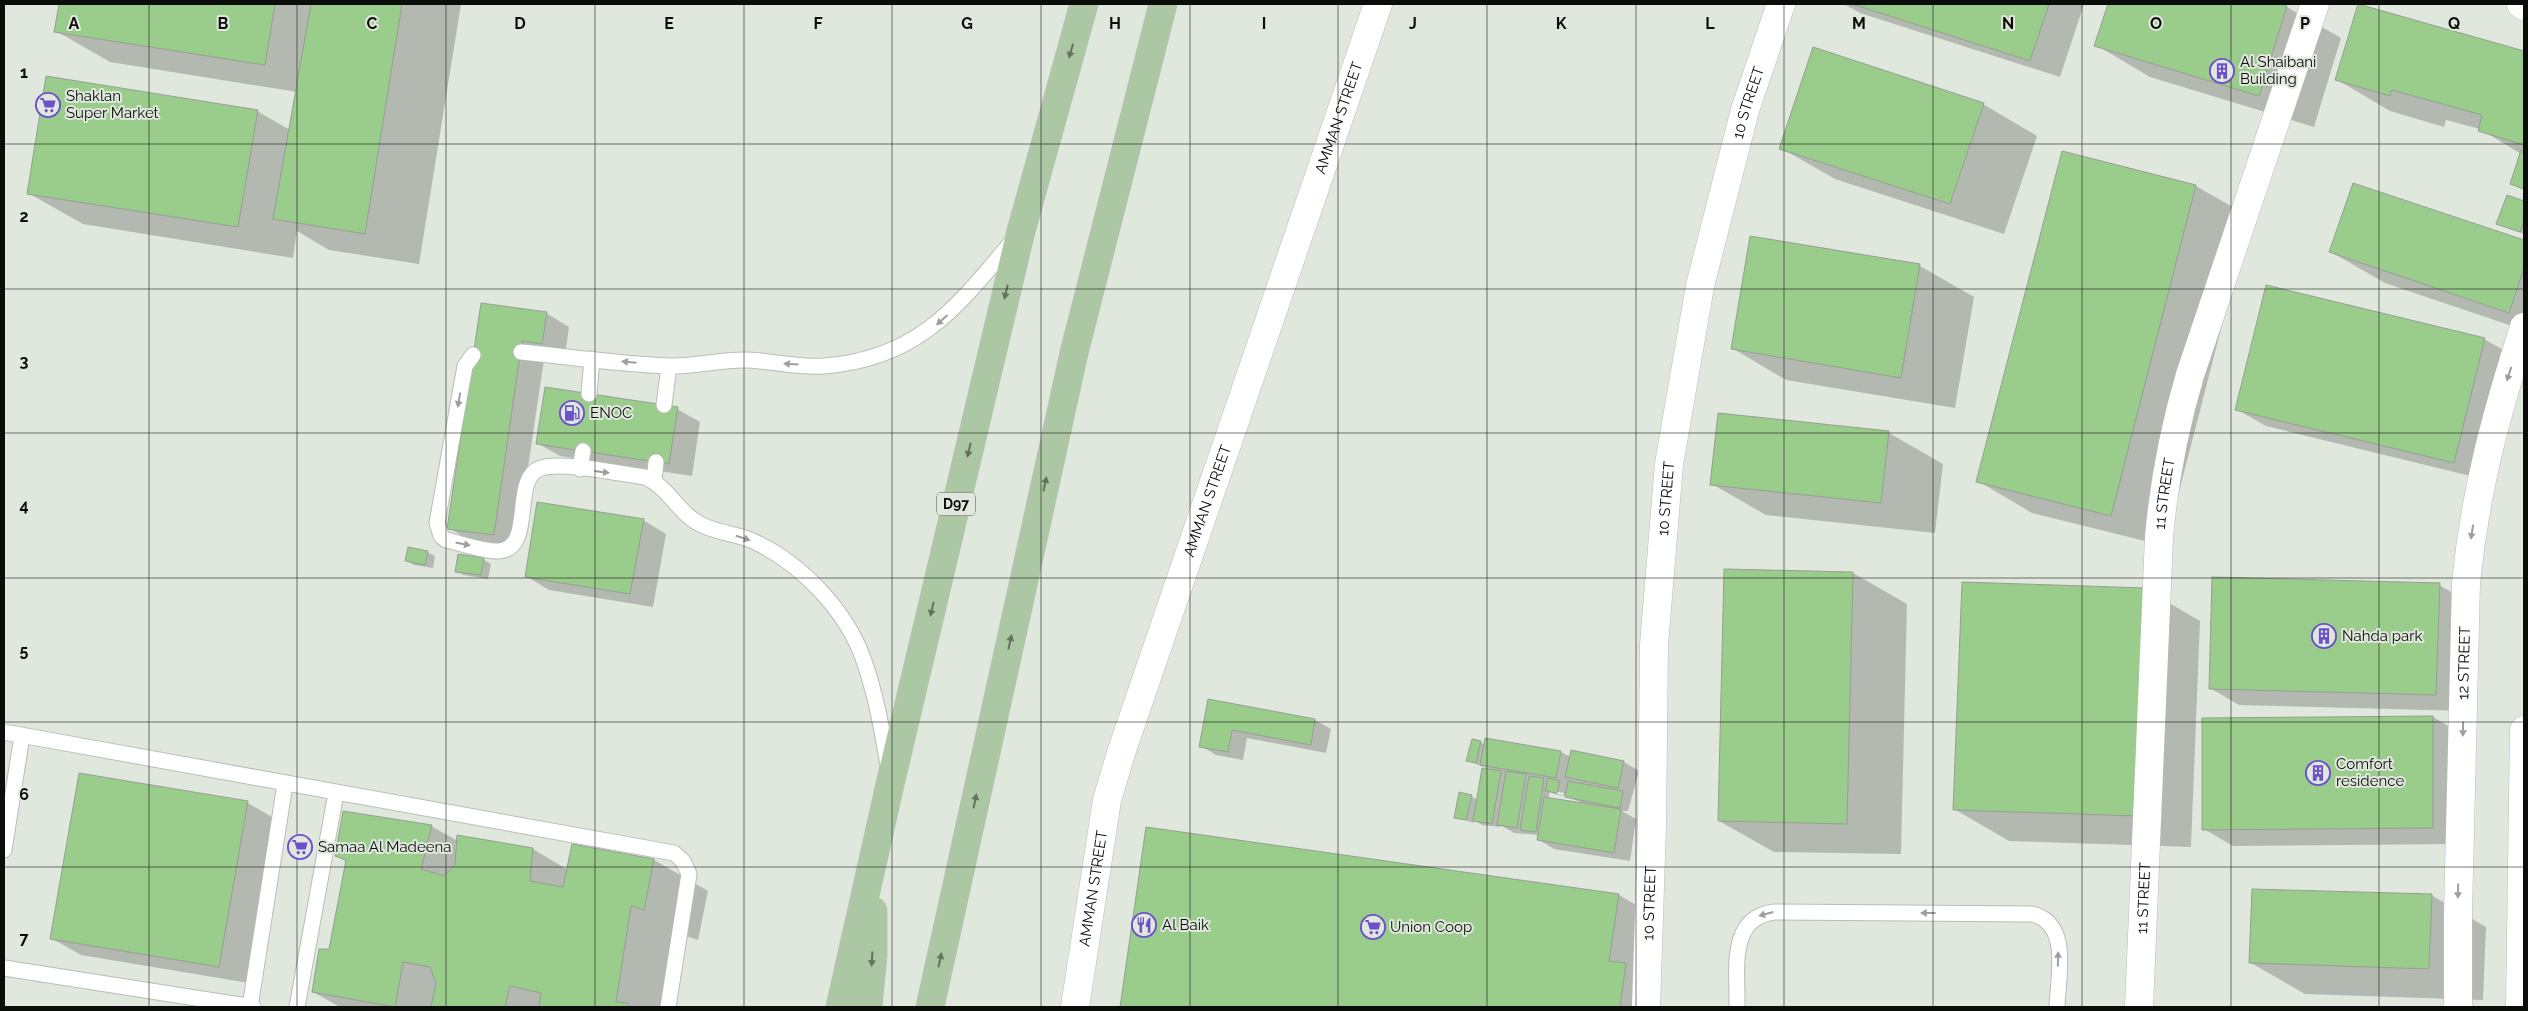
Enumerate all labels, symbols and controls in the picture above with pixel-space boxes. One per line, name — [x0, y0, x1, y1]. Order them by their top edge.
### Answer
text: A — [69, 14, 80, 33]
text: B — [218, 14, 229, 33]
text: C — [367, 14, 378, 33]
text: D — [514, 14, 526, 33]
text: E — [664, 14, 674, 33]
text: F — [813, 14, 823, 33]
text: G — [961, 14, 973, 33]
text: H — [1109, 14, 1121, 33]
text: I — [1262, 14, 1266, 33]
text: J — [1409, 14, 1417, 33]
text: K — [1556, 14, 1567, 33]
text: L — [1705, 14, 1715, 33]
text: M — [1852, 14, 1866, 33]
text: N — [2002, 14, 2014, 33]
text: O — [2150, 14, 2162, 33]
text: P — [2300, 14, 2310, 33]
text: Q — [2448, 14, 2460, 33]
one-way arrow — [1066, 43, 1074, 58]
place label: Al Shaibani Building — [2240, 53, 2316, 88]
building icon: Al Shaibani Building — [2209, 58, 2235, 84]
street label: AMMAN STREET — [1311, 59, 1367, 176]
text: 1 — [20, 63, 28, 82]
street label: 10 STREET — [1729, 64, 1768, 141]
place label: Shaklan Super Market — [66, 87, 159, 122]
supermarket icon: Shaklan Super Market — [35, 92, 61, 118]
text: 2 — [19, 207, 29, 226]
one-way arrow — [1002, 285, 1010, 300]
one-way arrow — [935, 314, 948, 325]
text: 3 — [20, 352, 29, 371]
one-way arrow — [621, 358, 637, 366]
one-way arrow — [782, 360, 798, 368]
one-way arrow — [2505, 366, 2513, 381]
one-way arrow — [454, 393, 462, 409]
fuel station icon: ENOC — [559, 400, 585, 426]
place label: ENOC — [590, 404, 632, 422]
street label: AMMAN STREET — [1180, 442, 1235, 559]
one-way arrow — [965, 443, 973, 458]
street label: 11 STREET — [2151, 456, 2179, 530]
street label: 10 STREET — [1654, 461, 1678, 537]
one-way arrow — [594, 468, 610, 476]
one-way arrow — [1041, 476, 1049, 491]
road number: D97 — [937, 492, 975, 516]
text: 4 — [19, 496, 29, 515]
one-way arrow — [2467, 524, 2475, 540]
one-way arrow — [736, 534, 751, 542]
one-way arrow — [456, 540, 472, 548]
one-way arrow — [928, 601, 936, 616]
building icon: Nahda park — [2311, 623, 2337, 649]
street label: 12 STREET — [2454, 626, 2474, 700]
place label: Nahda park — [2342, 627, 2422, 645]
one-way arrow — [1007, 634, 1015, 650]
text: 5 — [20, 641, 29, 660]
one-way arrow — [2458, 721, 2466, 737]
place label: Comfort residence — [2336, 755, 2404, 790]
building icon: Comfort residence — [2305, 760, 2331, 786]
text: 6 — [19, 785, 29, 804]
one-way arrow — [972, 793, 980, 809]
street label: AMMAN STREET — [1075, 829, 1111, 948]
supermarket icon: Samaa Al Madeena — [287, 834, 313, 860]
place label: Samaa Al Madeena — [318, 838, 451, 856]
street label: 11 STREET — [2133, 862, 2154, 935]
street label: 10 STREET — [1639, 865, 1660, 941]
one-way arrow — [2454, 883, 2462, 899]
one-way arrow — [1920, 909, 1936, 917]
one-way arrow — [1759, 911, 1774, 919]
restaurant icon: Al Baik — [1131, 912, 1157, 938]
supermarket icon: Union Coop — [1360, 914, 1386, 940]
place label: Al Baik — [1162, 916, 1209, 934]
place label: Union Coop — [1390, 918, 1472, 936]
text: 7 — [20, 929, 29, 948]
one-way arrow — [2055, 950, 2063, 966]
one-way arrow — [868, 951, 876, 967]
one-way arrow — [936, 952, 944, 967]

